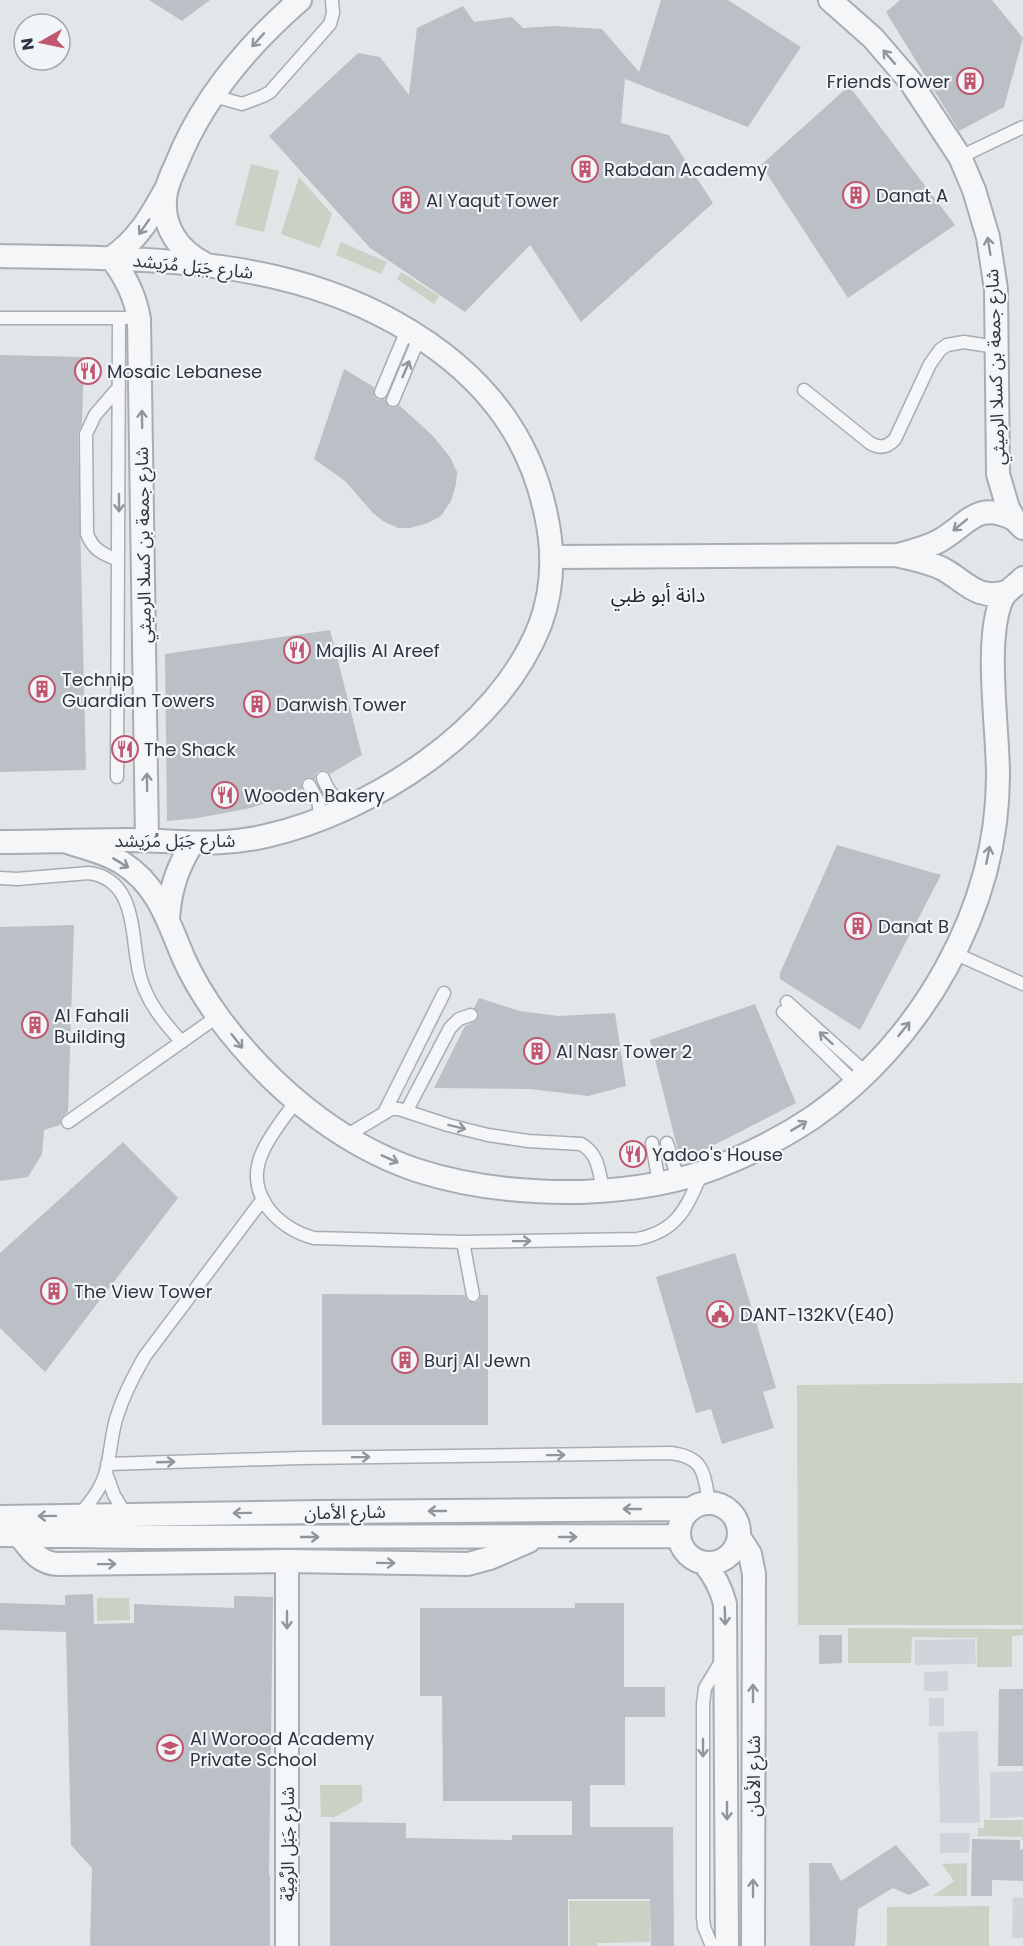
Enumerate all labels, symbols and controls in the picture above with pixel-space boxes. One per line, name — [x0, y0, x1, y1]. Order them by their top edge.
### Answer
north arrow — [12, 12, 72, 72]
one-way arrow — [250, 33, 265, 48]
text: N — [15, 37, 40, 52]
one-way arrow — [883, 49, 896, 65]
building icon: Friends Tower — [955, 66, 985, 96]
place label: Friends Tower — [827, 69, 950, 94]
building icon: Rabdan Academy — [570, 154, 600, 184]
place label: Rabdan Academy — [604, 157, 767, 182]
building icon: Danat A — [841, 180, 871, 210]
place label: Danat A — [876, 183, 948, 208]
building icon: Al Yaqut Tower — [391, 185, 421, 215]
place label: Al Yaqut Tower — [426, 188, 559, 213]
one-way arrow — [138, 219, 150, 235]
one-way arrow — [984, 236, 995, 256]
street label: شارع جَبَل مُرَيشد — [131, 247, 254, 287]
street label: شارع جمعة بن كسلا الرميثي — [979, 268, 1013, 466]
restaurant icon: Mosaic Lebanese — [73, 356, 103, 386]
place label: Mosaic Lebanese — [107, 359, 262, 384]
one-way arrow — [401, 360, 412, 378]
one-way arrow — [136, 409, 147, 429]
street label: شارع جمعة بن كسلا الرميثي — [129, 447, 159, 643]
one-way arrow — [113, 492, 125, 512]
one-way arrow — [953, 518, 969, 531]
district label: دانة أبو ظبي — [611, 581, 705, 611]
restaurant icon: Majlis Al Areef — [282, 635, 312, 665]
place label: Majlis Al Areef — [316, 638, 440, 663]
place label: Technip Guardian Towers — [62, 667, 215, 713]
building icon: Technip Guardian Towers — [27, 674, 57, 704]
building icon: Darwish Tower — [242, 689, 272, 719]
place label: Darwish Tower — [276, 692, 407, 717]
restaurant icon: The Shack — [110, 734, 140, 764]
place label: The Shack — [144, 737, 236, 762]
one-way arrow — [141, 772, 152, 792]
restaurant icon: Wooden Bakery — [210, 780, 240, 810]
place label: Wooden Bakery — [244, 783, 385, 808]
street label: شارع جَبَل مُرَيشد — [115, 828, 235, 855]
one-way arrow — [983, 846, 994, 866]
one-way arrow — [112, 858, 129, 870]
building icon: Danat B — [843, 911, 873, 941]
place label: Danat B — [878, 914, 949, 939]
place label: Al Fahali Building — [54, 1003, 129, 1049]
building icon: Al Fahali Building — [20, 1010, 50, 1040]
one-way arrow — [898, 1022, 911, 1038]
one-way arrow — [819, 1031, 834, 1045]
one-way arrow — [231, 1033, 244, 1049]
building icon: Al Nasr Tower 2 — [522, 1036, 552, 1066]
place label: Al Nasr Tower 2 — [556, 1039, 692, 1064]
one-way arrow — [790, 1119, 807, 1131]
one-way arrow — [448, 1122, 467, 1134]
restaurant icon: Yadoo's House — [618, 1139, 648, 1169]
place label: Yadoo's House — [652, 1142, 783, 1167]
one-way arrow — [381, 1154, 399, 1165]
one-way arrow — [511, 1235, 531, 1246]
building icon: The View Tower — [39, 1276, 69, 1306]
place label: The View Tower — [74, 1279, 213, 1304]
public building icon: DANT-132KV(E40) — [705, 1299, 735, 1329]
place label: DANT-132KV(E40) — [740, 1302, 895, 1327]
building icon: Burj Al Jewn — [390, 1345, 420, 1375]
place label: Burj Al Jewn — [424, 1348, 531, 1373]
one-way arrow — [545, 1449, 565, 1460]
one-way arrow — [350, 1452, 370, 1463]
one-way arrow — [155, 1457, 175, 1468]
street label: شارع الأمان — [304, 1499, 386, 1527]
one-way arrow — [622, 1503, 642, 1515]
one-way arrow — [427, 1505, 447, 1517]
one-way arrow — [232, 1507, 252, 1519]
one-way arrow — [37, 1510, 57, 1522]
one-way arrow — [300, 1531, 320, 1543]
one-way arrow — [558, 1531, 578, 1543]
one-way arrow — [376, 1557, 396, 1569]
one-way arrow — [97, 1558, 117, 1570]
one-way arrow — [720, 1605, 731, 1625]
one-way arrow — [281, 1609, 293, 1629]
one-way arrow — [747, 1683, 759, 1703]
place label: Al Worood Academy Private School — [190, 1726, 374, 1772]
school or university icon: Al Worood Academy Private School — [155, 1733, 185, 1763]
street label: شارع الأمان — [741, 1735, 768, 1817]
one-way arrow — [697, 1737, 709, 1757]
street label: شارع جَبَل الرَّمِيَّة — [275, 1787, 302, 1901]
one-way arrow — [721, 1800, 733, 1820]
one-way arrow — [747, 1878, 759, 1898]

